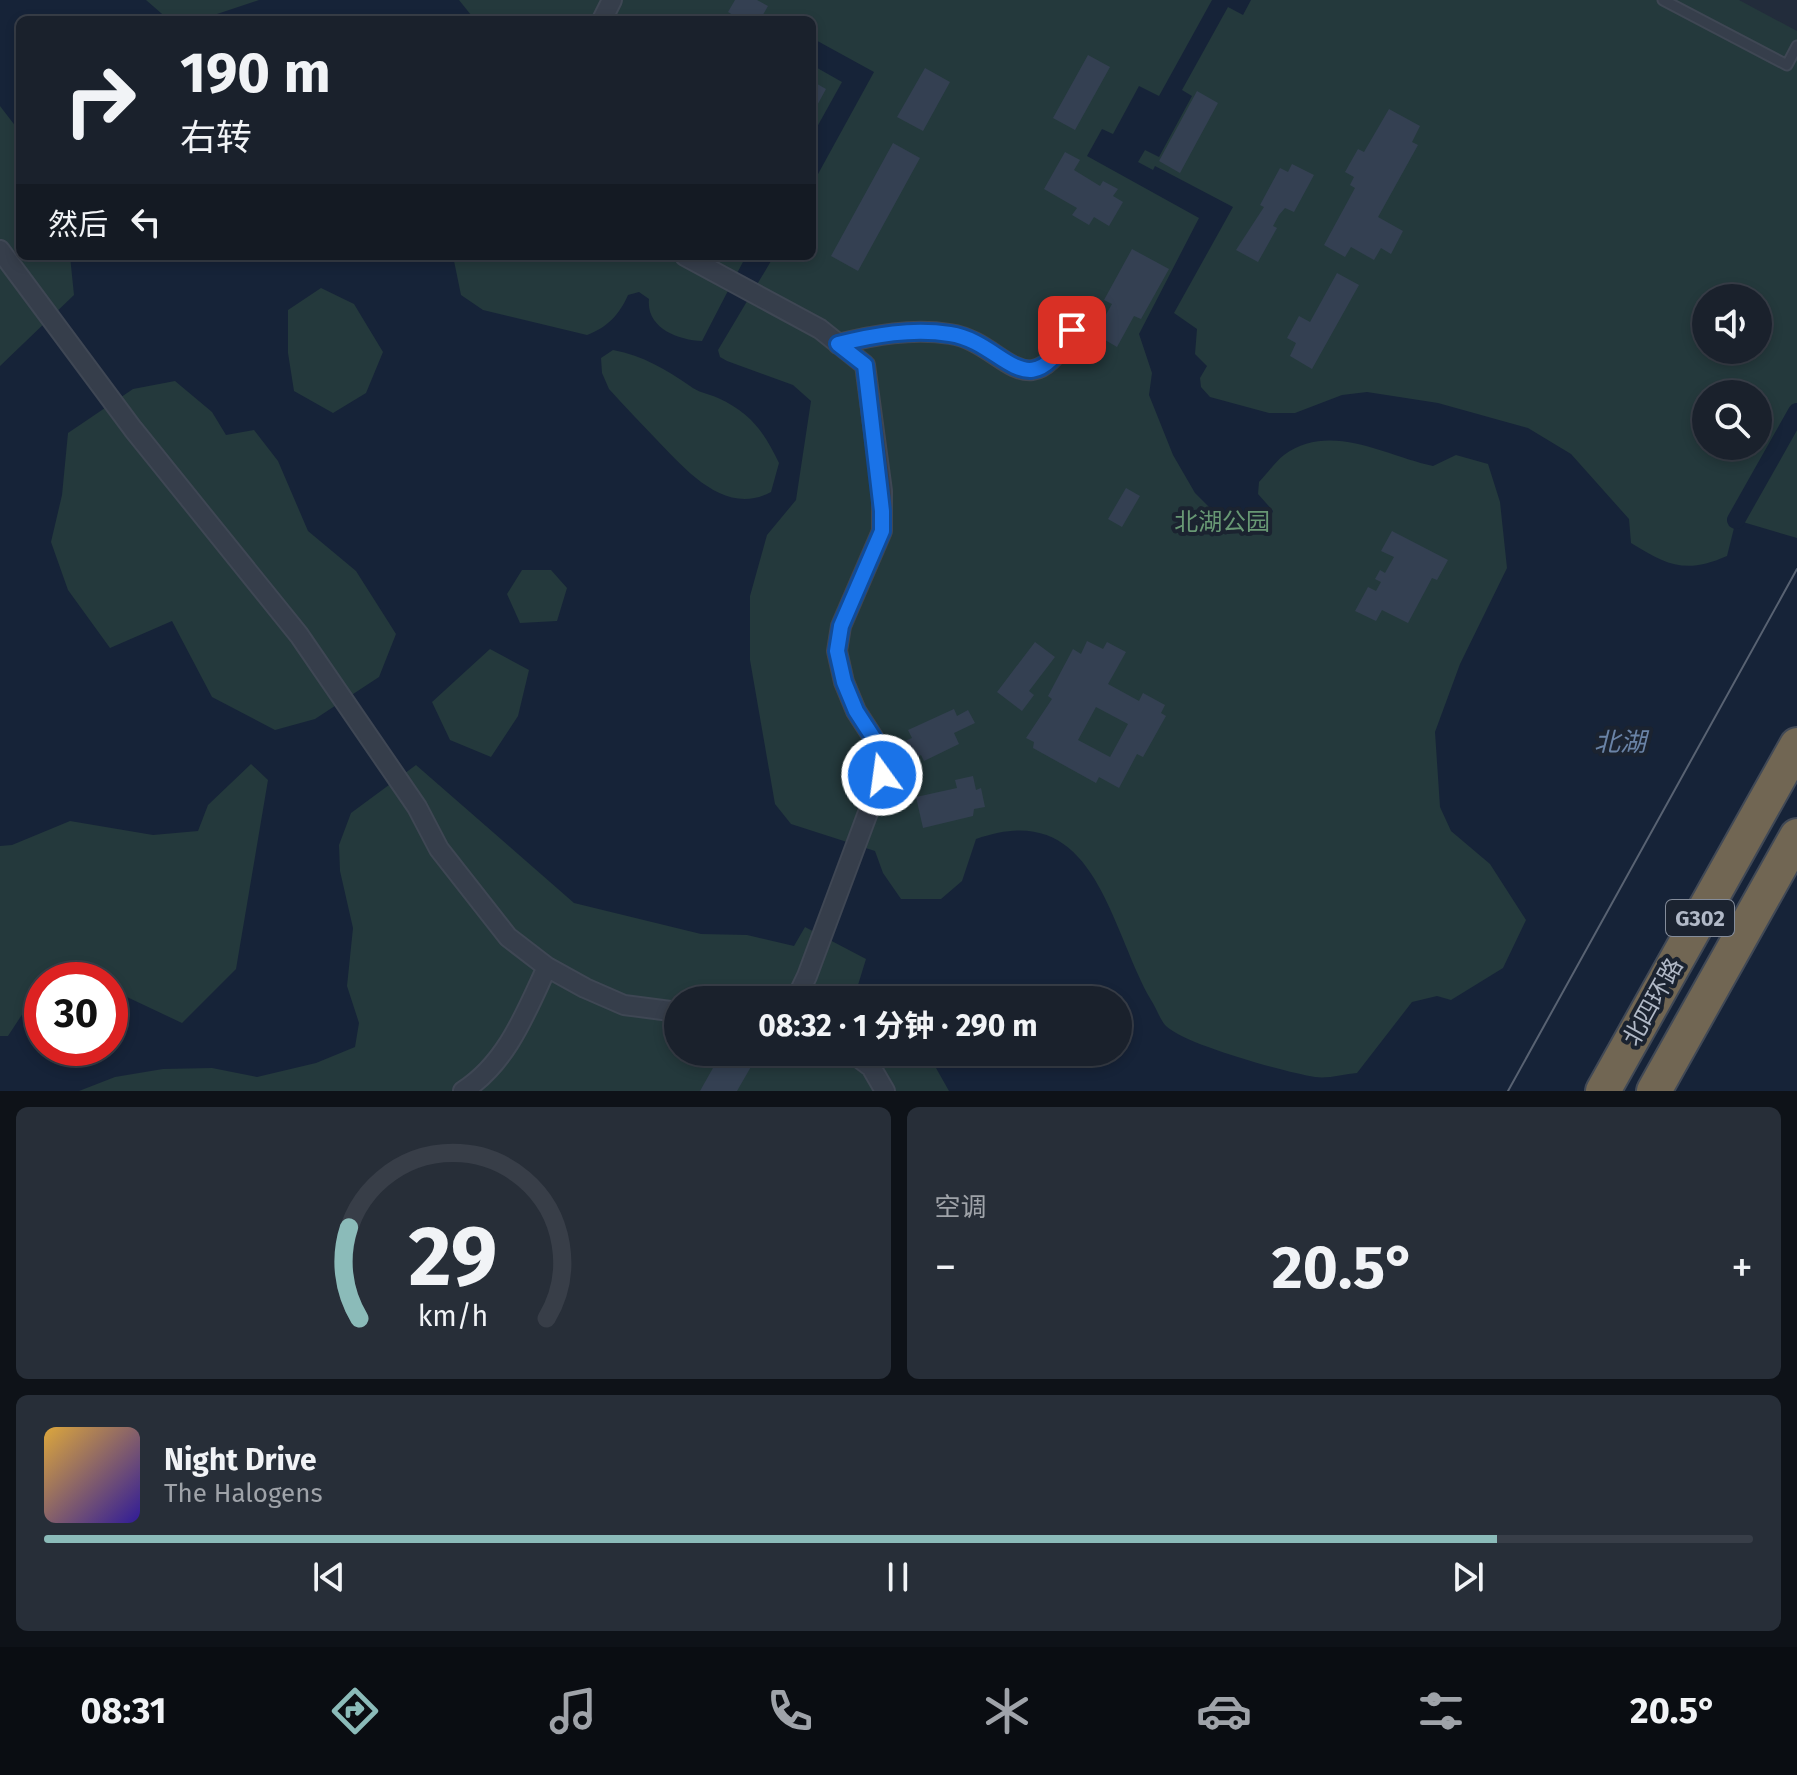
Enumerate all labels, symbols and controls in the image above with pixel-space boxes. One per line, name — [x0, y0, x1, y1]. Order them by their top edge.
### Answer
text: 190 m — [180, 40, 331, 107]
icon: right — [48, 48, 152, 152]
text: 右转 — [180, 116, 252, 160]
icon: left — [124, 200, 168, 244]
text: 然后 — [48, 207, 108, 243]
map controls — [1692, 284, 1772, 460]
button: sound — [1692, 284, 1772, 364]
pin — [1038, 296, 1106, 364]
icon: arrive — [1050, 308, 1094, 352]
button: search — [1692, 380, 1772, 460]
park label: 北湖公园 — [1174, 508, 1270, 536]
water label: 北湖 — [1594, 727, 1650, 758]
position arrow — [840, 733, 924, 817]
road number: G302 — [1666, 900, 1734, 936]
street label: 北四环路 — [1617, 953, 1689, 1051]
speed limit sign: 30 — [24, 962, 128, 1066]
text: 08:32 · 1 分钟 · 290 m — [758, 1008, 1038, 1044]
text: 空调 — [935, 1192, 987, 1223]
text: 29 — [409, 1207, 498, 1307]
text: 20.5° — [1272, 1232, 1416, 1304]
text: − — [935, 1241, 957, 1294]
text: + — [1731, 1241, 1753, 1294]
text: km/h — [418, 1299, 489, 1334]
text: Night Drive — [164, 1442, 317, 1478]
text: The Halogens — [164, 1478, 323, 1509]
icon: previous — [307, 1555, 351, 1599]
icon: pause — [876, 1555, 920, 1599]
icon: next — [1446, 1555, 1490, 1599]
icon: directions — [327, 1683, 383, 1739]
icon: music — [545, 1683, 601, 1739]
icon: phone — [762, 1683, 818, 1739]
icon: climate — [979, 1683, 1035, 1739]
icon: car — [1196, 1683, 1252, 1739]
icon: filters — [1413, 1683, 1469, 1739]
text: 08:31 — [81, 1689, 166, 1733]
text: 20.5° — [1630, 1689, 1716, 1733]

